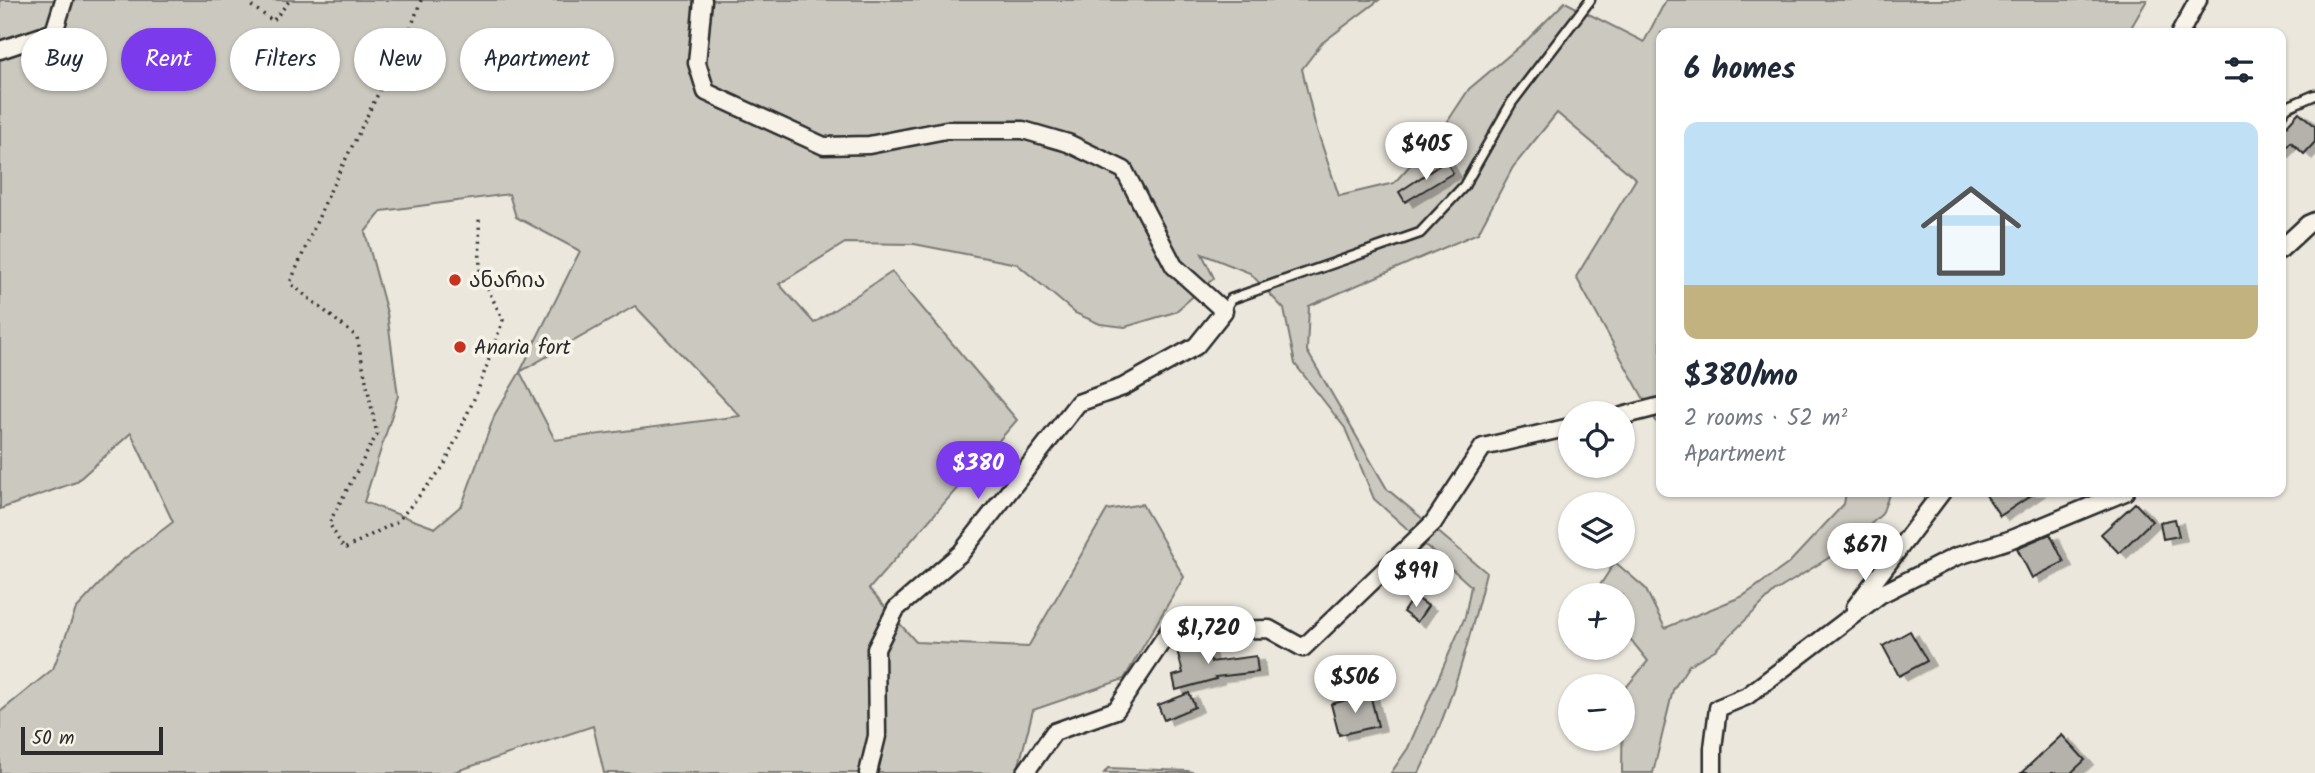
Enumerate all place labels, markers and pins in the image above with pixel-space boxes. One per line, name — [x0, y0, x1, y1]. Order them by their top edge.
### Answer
pin: $405 — [1385, 122, 1467, 182]
place label: ანარია — [469, 265, 545, 298]
marker: ანარია — [447, 272, 463, 288]
place label: Anaria fort — [474, 332, 571, 365]
marker: Anaria fort — [452, 339, 468, 355]
pin: $380 — [937, 442, 1019, 501]
pin: $671 — [1824, 524, 1906, 583]
pin: $991 — [1375, 550, 1457, 609]
pin: $1,720 — [1151, 606, 1265, 666]
pin: $506 — [1314, 656, 1396, 715]

